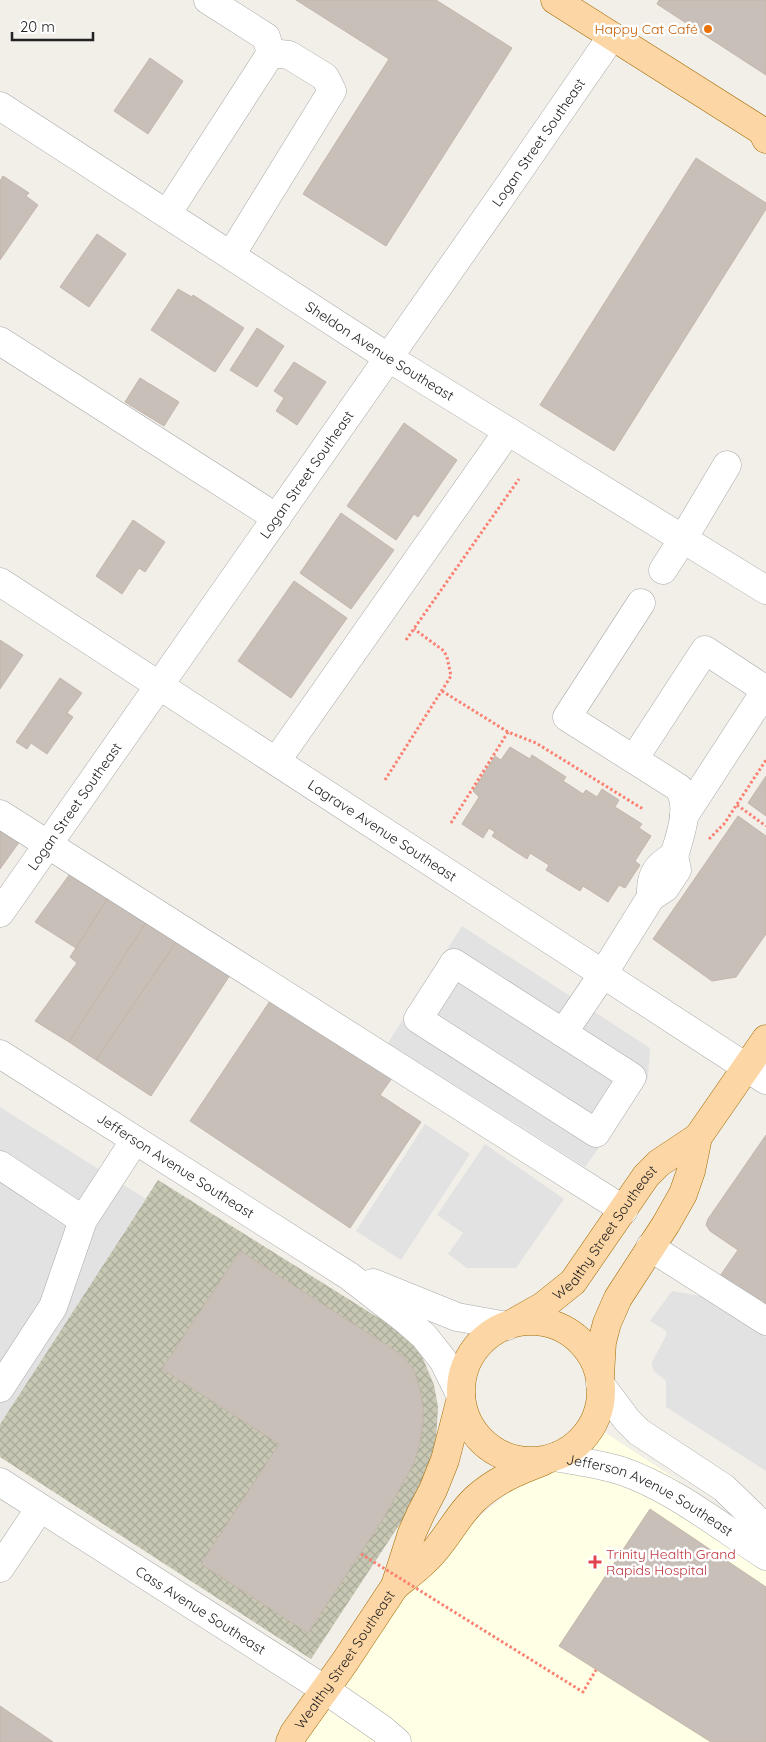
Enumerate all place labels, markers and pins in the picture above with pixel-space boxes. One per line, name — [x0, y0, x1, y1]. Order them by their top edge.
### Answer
place label: Happy Cat Café — [594, 20, 698, 38]
marker: Happy Cat Café — [702, 23, 714, 35]
place label: Trinity Health Grand Rapids Hospital — [606, 1545, 736, 1579]
marker: Trinity Health Grand Rapids Hospital — [588, 1555, 602, 1569]

